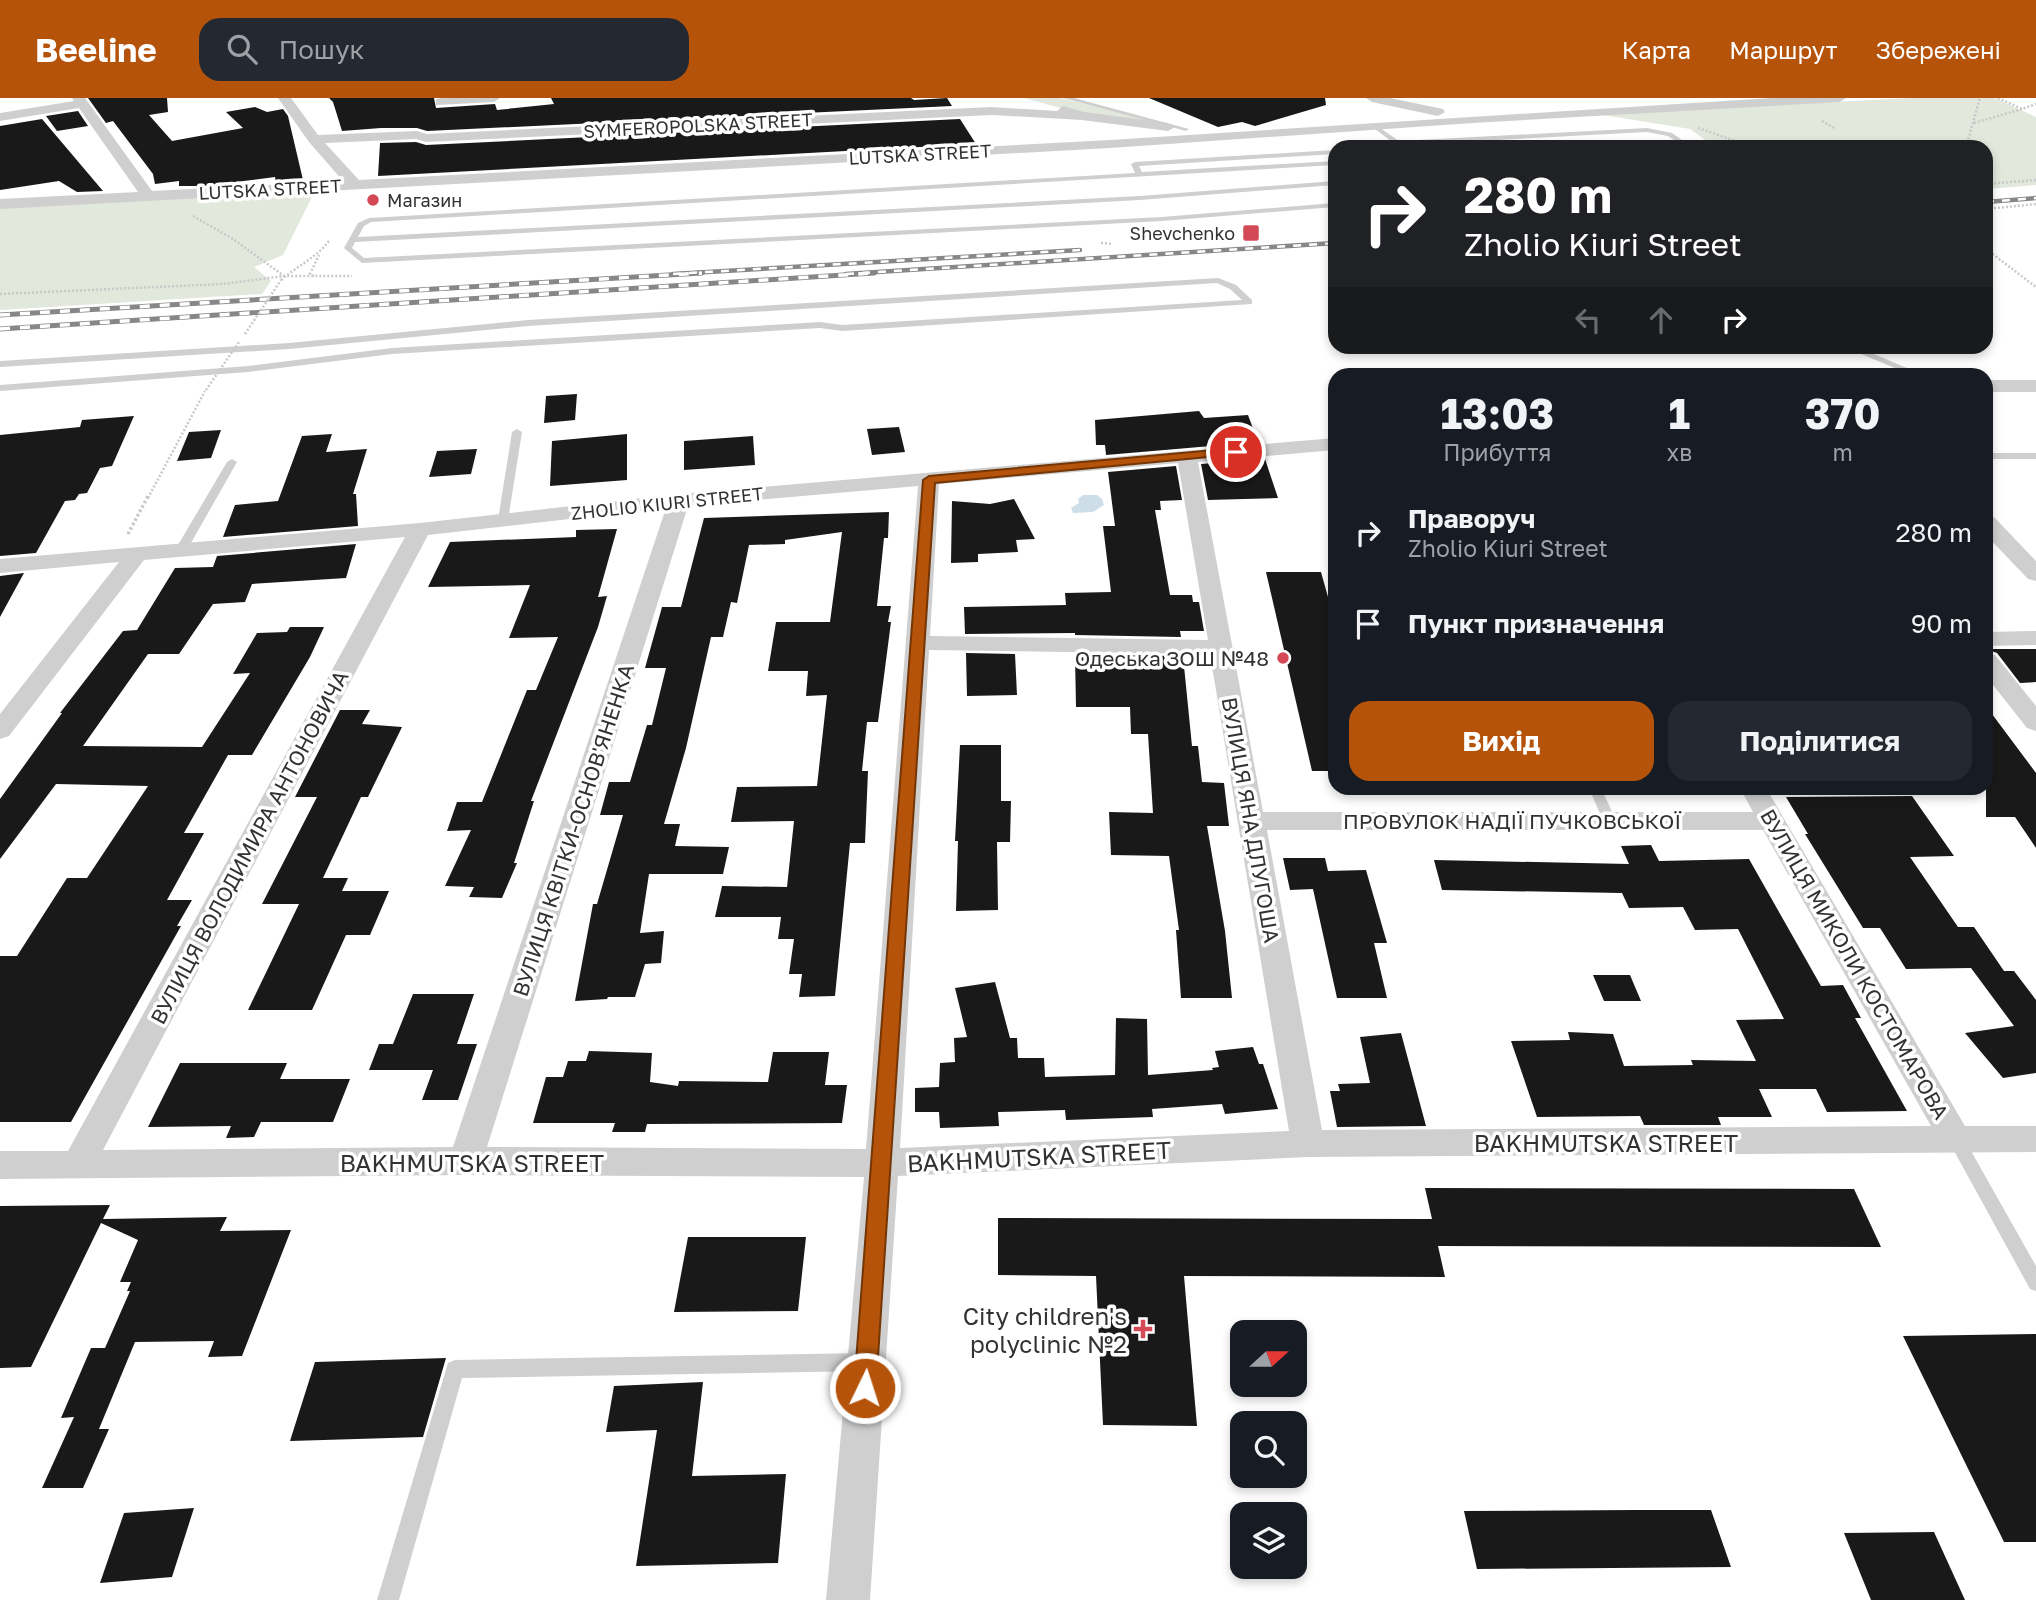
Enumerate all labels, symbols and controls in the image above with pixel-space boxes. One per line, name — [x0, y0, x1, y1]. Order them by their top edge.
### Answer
search box — [199, 18, 689, 81]
text: Beeline — [35, 30, 157, 69]
icon: search — [223, 30, 261, 68]
text: Пошук — [279, 34, 364, 65]
text: Карта — [1622, 35, 1691, 64]
text: Маршрут — [1729, 35, 1838, 64]
text: Збережені — [1876, 35, 2001, 64]
street label: SYMFEROPOLSKA STREET — [583, 108, 813, 142]
street label: LUTSKA STREET — [848, 139, 992, 169]
text: 280 m — [1464, 165, 1612, 224]
icon: right — [1349, 168, 1440, 259]
street label: LUTSKA STREET — [198, 174, 342, 204]
place label: Магазин — [387, 189, 462, 211]
marker: Магазин — [365, 192, 381, 208]
place label: Shevchenko — [1130, 222, 1235, 244]
marker: Shevchenko — [1241, 223, 1261, 243]
text: Zholio Kiuri Street — [1464, 225, 1742, 263]
icon: left — [1569, 301, 1607, 339]
icon: ahead — [1642, 301, 1680, 339]
icon: right — [1715, 301, 1753, 339]
text: 13:03 — [1440, 388, 1554, 438]
text: 1 — [1669, 388, 1690, 438]
text: 370 — [1805, 388, 1881, 438]
pin — [1206, 422, 1266, 482]
icon: arrive — [1217, 433, 1255, 471]
text: Прибуття — [1443, 438, 1551, 466]
text: хв — [1667, 438, 1692, 466]
text: m — [1832, 438, 1853, 466]
street label: ZHOLIO KIURI STREET — [570, 482, 764, 524]
text: Праворуч — [1408, 503, 1536, 534]
icon: right — [1349, 514, 1387, 552]
text: 280 m — [1895, 517, 1972, 548]
text: Zholio Kiuri Street — [1408, 534, 1608, 562]
icon: arrive — [1349, 605, 1387, 643]
text: Пункт призначення — [1408, 608, 1664, 639]
text: 90 m — [1911, 608, 1972, 639]
place label: Одеська ЗОШ №48 — [1075, 645, 1269, 671]
marker: Одеська ЗОШ №48 — [1275, 650, 1291, 666]
street label: ВУЛИЦЯ КВІТКИ-ОСНОВ'ЯНЕНКА — [507, 660, 639, 1000]
street label: ВУЛИЦЯ ВОЛОДИМИРА АНТОНОВИЧА — [144, 666, 354, 1028]
street label: ВУЛИЦЯ ЯНА ДЛУГОША — [1217, 695, 1285, 945]
button: Вихід — [1349, 701, 1654, 781]
button: Поділитися — [1668, 701, 1972, 781]
street label: ВУЛИЦЯ МИКОЛИ КОСТОМАРОВА — [1755, 804, 1955, 1124]
street label: ПРОВУЛОК НАДІЇ ПУЧКОВСЬКОЇ — [1343, 808, 1681, 834]
street label: BAKHMUTSKA STREET — [1474, 1128, 1738, 1157]
street label: BAKHMUTSKA STREET — [906, 1135, 1172, 1177]
street label: BAKHMUTSKA STREET — [340, 1148, 604, 1177]
place label: City children's polyclinic №2 — [963, 1301, 1127, 1358]
marker: City children's polyclinic №2 — [1133, 1319, 1153, 1339]
north arrow — [1230, 1320, 1307, 1396]
map controls — [1230, 1320, 1307, 1579]
position arrow — [828, 1351, 902, 1425]
button: search — [1230, 1411, 1307, 1488]
button: layers — [1230, 1502, 1307, 1579]

